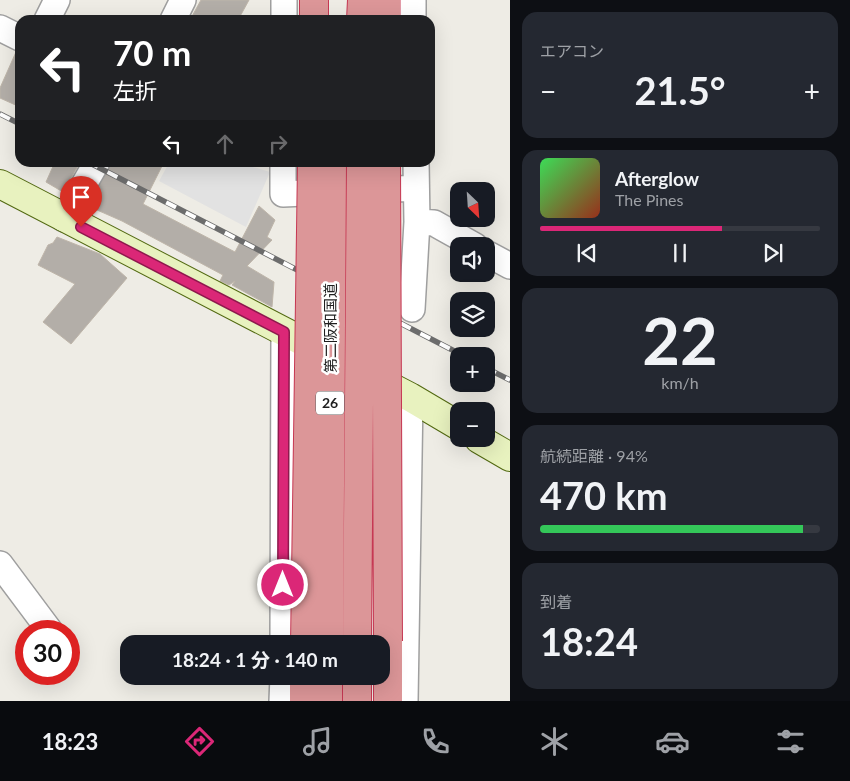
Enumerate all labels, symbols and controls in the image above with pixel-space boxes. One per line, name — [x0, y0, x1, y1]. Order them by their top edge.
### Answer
text: 70 m — [113, 31, 191, 73]
icon: left — [30, 35, 95, 100]
text: エアコン — [540, 41, 604, 60]
text: 21.5° — [635, 67, 725, 113]
text: − — [540, 74, 556, 108]
text: + — [804, 74, 820, 108]
text: 左折 — [113, 77, 157, 104]
icon: left — [158, 130, 186, 158]
icon: ahead — [211, 130, 239, 158]
icon: right — [264, 130, 292, 158]
text: Afterglow — [615, 167, 699, 190]
pin — [60, 176, 102, 227]
north arrow — [450, 182, 495, 228]
map controls — [450, 182, 495, 447]
icon: arrive — [67, 183, 95, 211]
text: The Pines — [615, 190, 684, 209]
button: sound — [450, 237, 495, 282]
icon: previous — [573, 239, 601, 267]
icon: pause — [666, 239, 694, 267]
icon: next — [759, 239, 787, 267]
street label: 第二阪和国道 — [321, 283, 339, 373]
button: layers — [450, 292, 495, 337]
text: 22 — [642, 301, 718, 379]
button: + — [450, 347, 495, 392]
text: km/h — [661, 373, 699, 392]
road number: 26 — [316, 392, 344, 414]
button: − — [450, 402, 495, 447]
text: 航続距離 · 94% — [540, 446, 648, 465]
text: 470 km — [540, 472, 668, 518]
position arrow — [256, 558, 308, 610]
text: 到着 — [540, 592, 572, 611]
text: 18:24 — [540, 618, 638, 664]
speed limit sign: 30 — [15, 620, 80, 685]
text: 18:24 · 1 分 · 140 m — [172, 648, 338, 671]
icon: directions — [182, 724, 217, 759]
icon: music — [300, 724, 335, 759]
icon: phone — [418, 724, 453, 759]
icon: climate — [537, 724, 572, 759]
icon: car — [655, 724, 690, 759]
icon: filters — [773, 724, 808, 759]
text: 18:23 — [42, 728, 98, 755]

